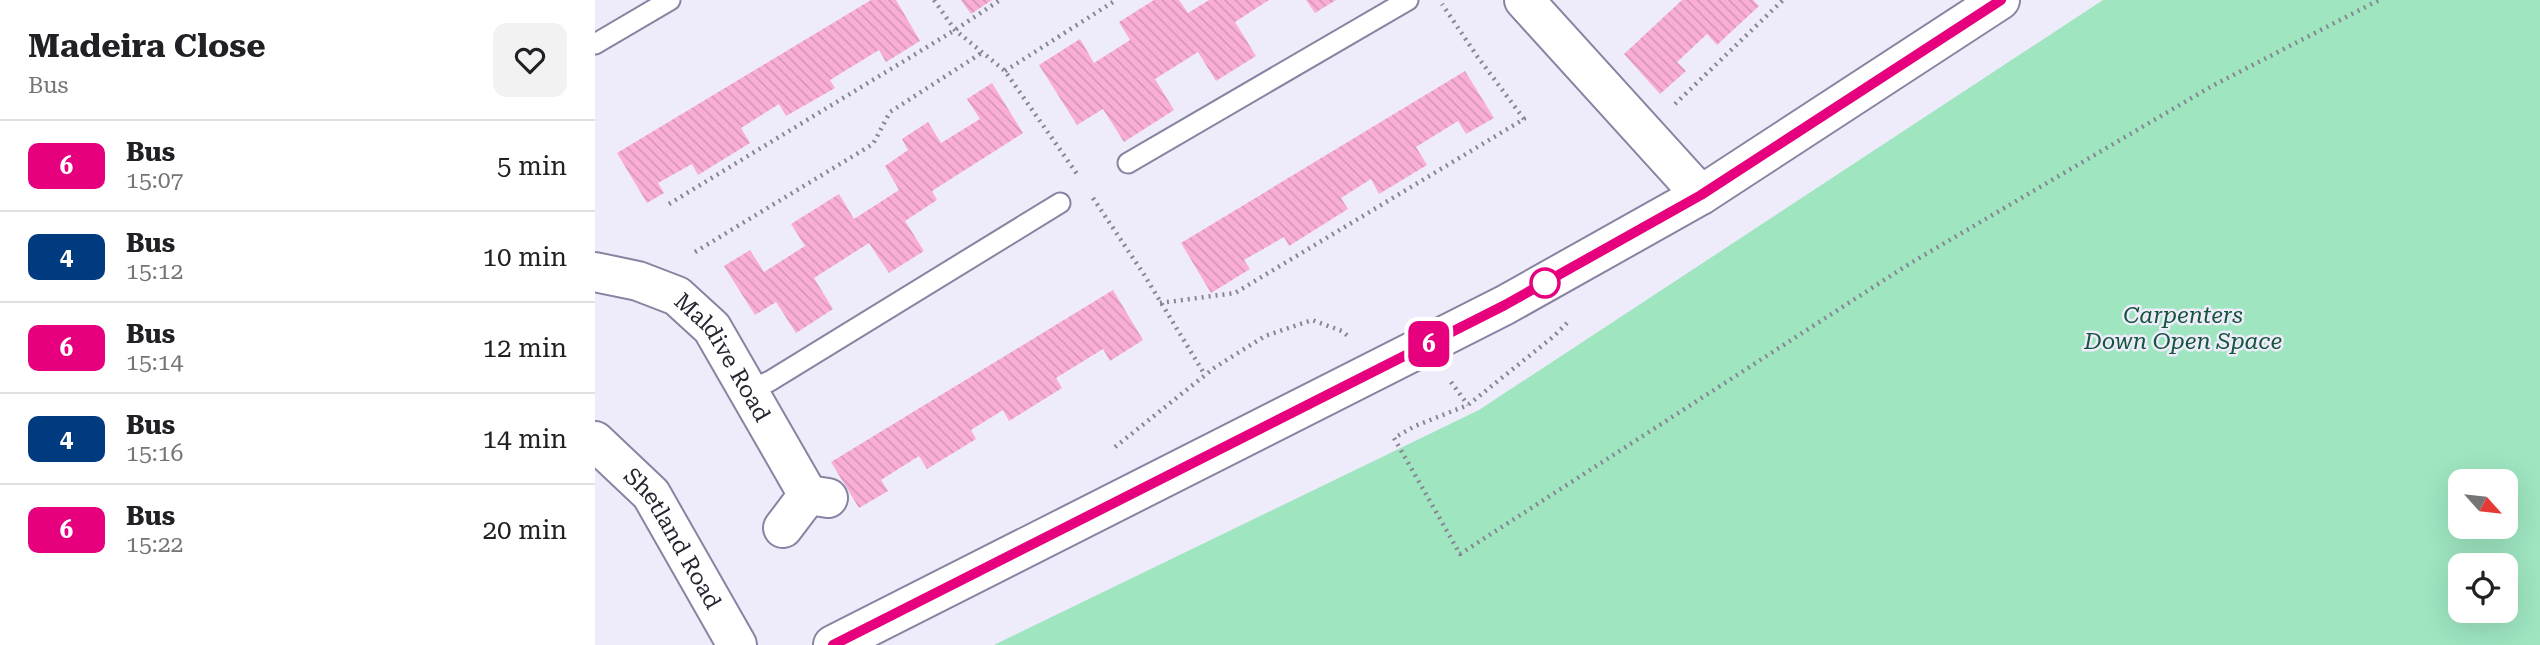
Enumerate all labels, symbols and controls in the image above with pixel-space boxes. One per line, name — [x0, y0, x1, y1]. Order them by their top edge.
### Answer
button: heart — [493, 23, 567, 97]
text: Madeira Close — [28, 26, 266, 65]
text: Bus — [28, 72, 68, 99]
text: Bus — [126, 137, 175, 167]
text: 5 min — [497, 151, 567, 181]
text: 6 — [60, 152, 73, 180]
text: 15:07 — [126, 167, 183, 194]
text: Bus — [126, 228, 175, 258]
text: 10 min — [483, 242, 567, 272]
text: 4 — [60, 243, 73, 271]
text: 15:12 — [126, 258, 183, 285]
unlabelled marker — [1530, 268, 1560, 298]
street label: Maldive Road — [669, 287, 776, 426]
park label: Carpenters Down Open Space — [2083, 302, 2282, 355]
text: Bus — [126, 319, 175, 349]
line badge: 6 — [1406, 321, 1452, 367]
text: 6 — [1422, 330, 1436, 358]
text: 12 min — [483, 333, 567, 363]
text: 6 — [60, 334, 73, 362]
text: 15:14 — [126, 349, 183, 376]
text: Bus — [126, 410, 175, 440]
text: 14 min — [483, 424, 567, 454]
text: 4 — [60, 425, 73, 453]
text: 15:16 — [126, 440, 183, 467]
street label: Shetland Road — [618, 462, 727, 614]
north arrow — [2448, 469, 2518, 539]
map controls — [2448, 469, 2518, 623]
text: Bus — [126, 501, 175, 531]
text: 20 min — [483, 515, 567, 545]
text: 6 — [60, 516, 73, 544]
text: 15:22 — [126, 531, 183, 558]
button: locate — [2448, 553, 2518, 623]

